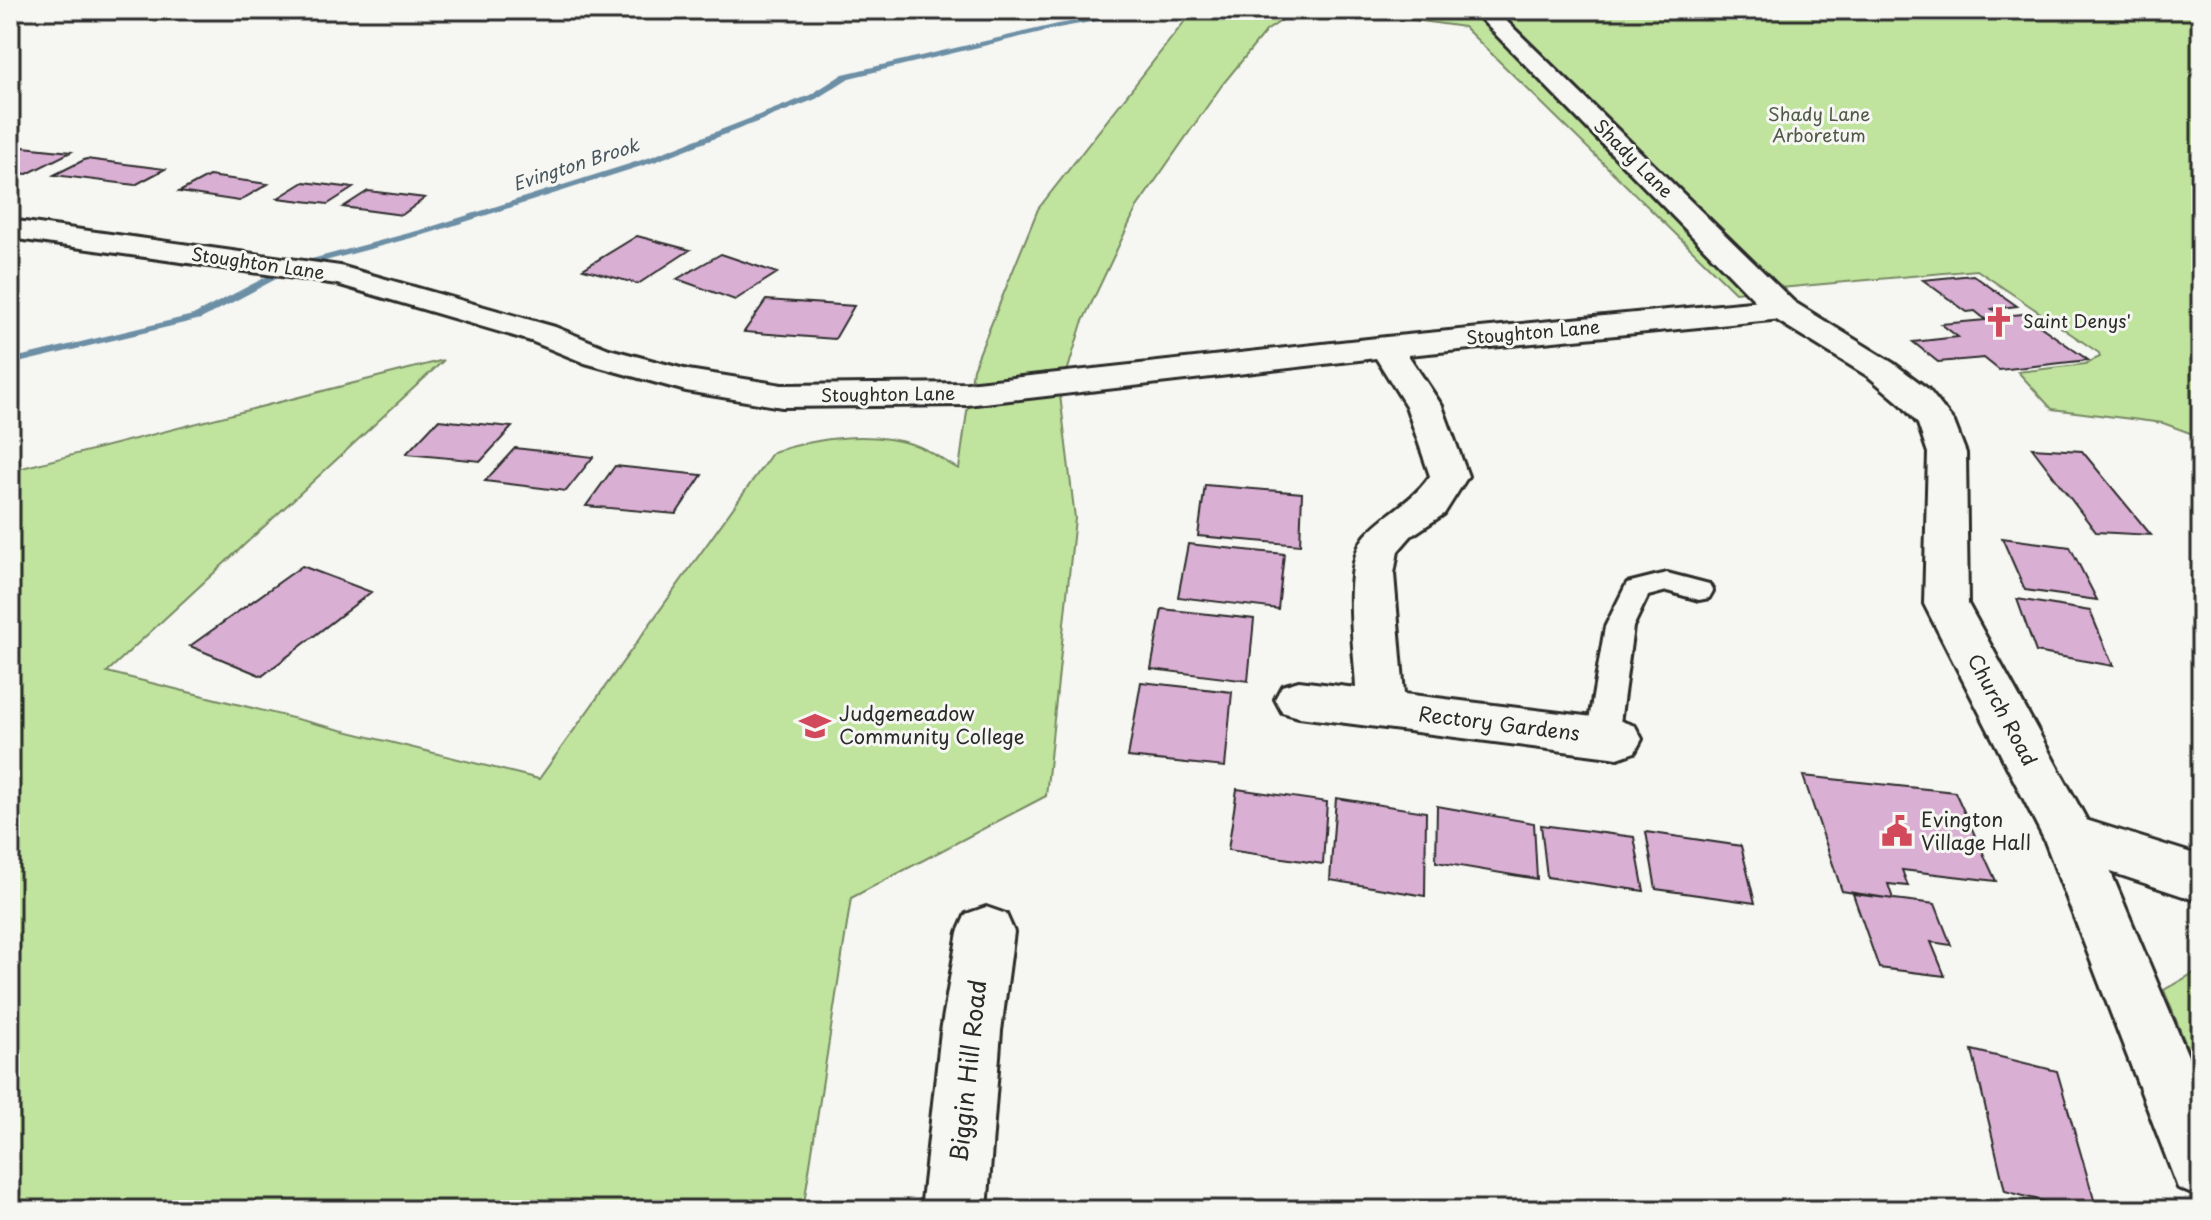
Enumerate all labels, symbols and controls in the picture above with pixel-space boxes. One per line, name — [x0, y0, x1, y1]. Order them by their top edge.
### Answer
park label: Shady Lane Arboretum — [1768, 100, 1870, 148]
street label: Shady Lane — [1588, 112, 1680, 204]
water label: Evington Brook — [509, 130, 643, 197]
street label: Stoughton Lane — [190, 240, 327, 285]
church icon: Saint Denys' — [1982, 305, 2016, 339]
place label: Saint Denys' — [2023, 307, 2131, 334]
street label: Stoughton Lane — [1465, 312, 1601, 351]
street label: Stoughton Lane — [820, 379, 955, 408]
street label: Church Road — [1961, 648, 2045, 771]
place label: Judgemeadow Community College — [839, 698, 1025, 751]
street label: Rectory Gardens — [1417, 698, 1582, 748]
school or university icon: Judgemeadow Community College — [798, 709, 832, 743]
place label: Evington Village Hall — [1921, 804, 2031, 857]
public building icon: Evington Village Hall — [1880, 814, 1914, 848]
street label: Biggin Hill Road — [940, 978, 994, 1164]

